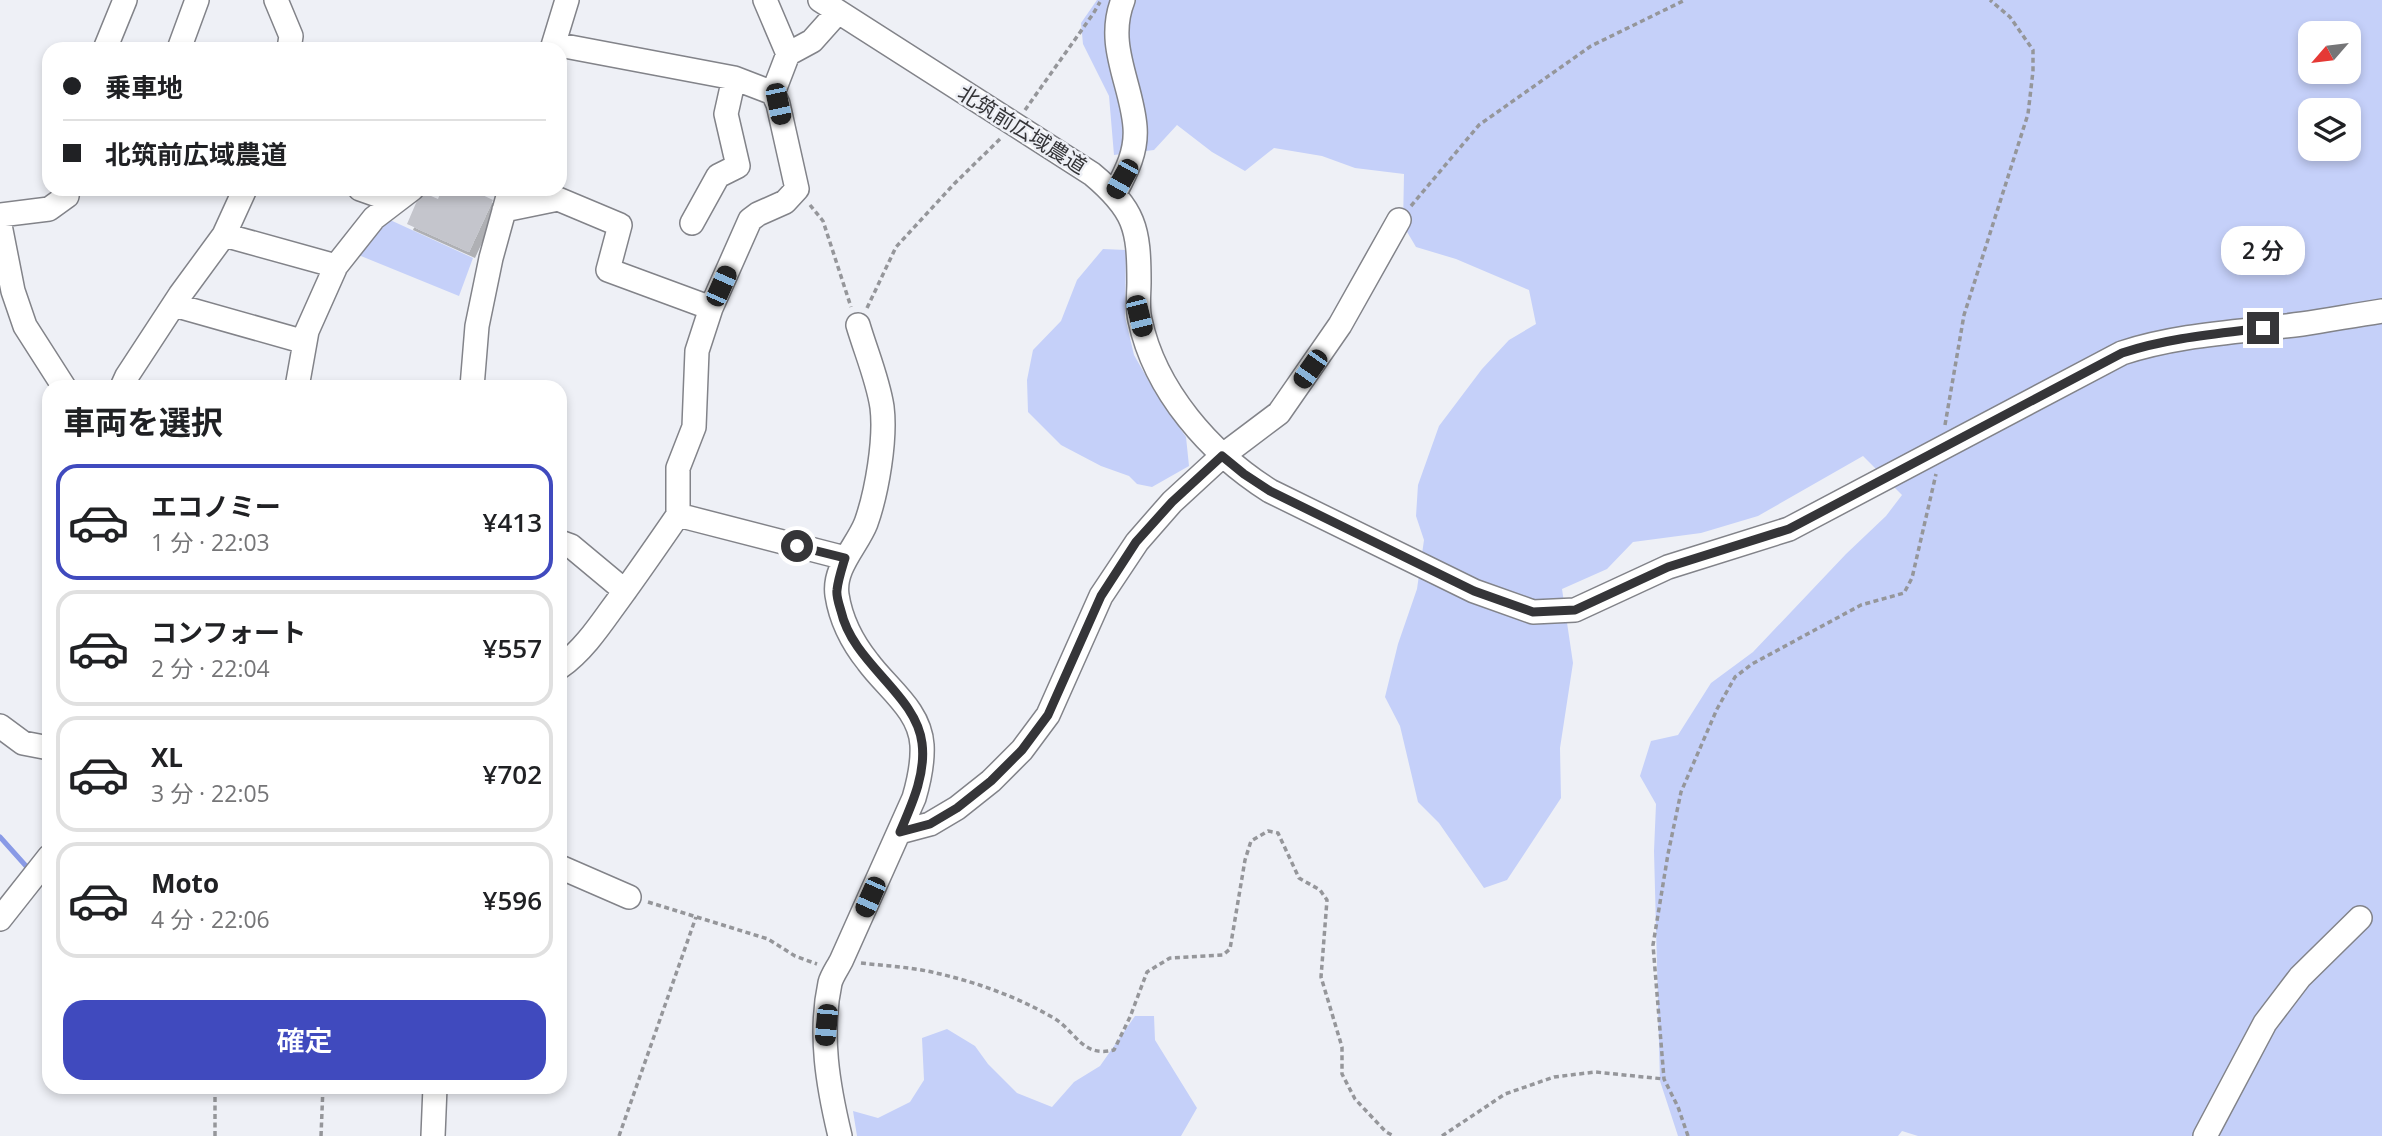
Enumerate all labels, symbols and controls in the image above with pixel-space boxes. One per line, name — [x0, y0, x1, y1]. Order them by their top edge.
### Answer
north arrow — [2298, 21, 2361, 84]
map controls — [2298, 21, 2361, 161]
text: 乗車地 — [105, 69, 183, 105]
street label: 北筑前広域農道 — [953, 78, 1092, 180]
car — [764, 81, 793, 127]
button: layers — [2298, 98, 2361, 161]
text: 北筑前広域農道 — [105, 136, 287, 172]
car — [1103, 156, 1142, 202]
callout: 2 分 — [2221, 226, 2305, 276]
text: 2 分 — [2242, 234, 2284, 266]
car — [703, 263, 740, 309]
car — [1124, 293, 1155, 339]
route end — [2247, 312, 2279, 344]
car — [1290, 346, 1331, 392]
text: 車両を選択 — [63, 400, 223, 443]
text: エコノミー — [151, 488, 281, 524]
icon: car — [67, 491, 130, 554]
text: ¥413 — [483, 504, 542, 540]
text: 1 分 · 22:03 — [151, 526, 270, 558]
route start — [781, 530, 813, 562]
text: コンフォート — [151, 614, 306, 650]
icon: car — [67, 617, 130, 680]
text: ¥557 — [483, 630, 542, 666]
text: 2 分 · 22:04 — [151, 652, 270, 684]
text: XL — [151, 739, 183, 775]
icon: car — [67, 743, 130, 806]
text: ¥702 — [483, 756, 542, 792]
text: 3 分 · 22:05 — [151, 777, 270, 809]
text: Moto — [151, 865, 219, 901]
icon: car — [67, 869, 130, 932]
car — [852, 874, 889, 920]
text: ¥596 — [483, 882, 542, 918]
text: 4 分 · 22:06 — [151, 903, 270, 935]
button: 確定 — [63, 1000, 546, 1080]
car — [814, 1003, 839, 1047]

